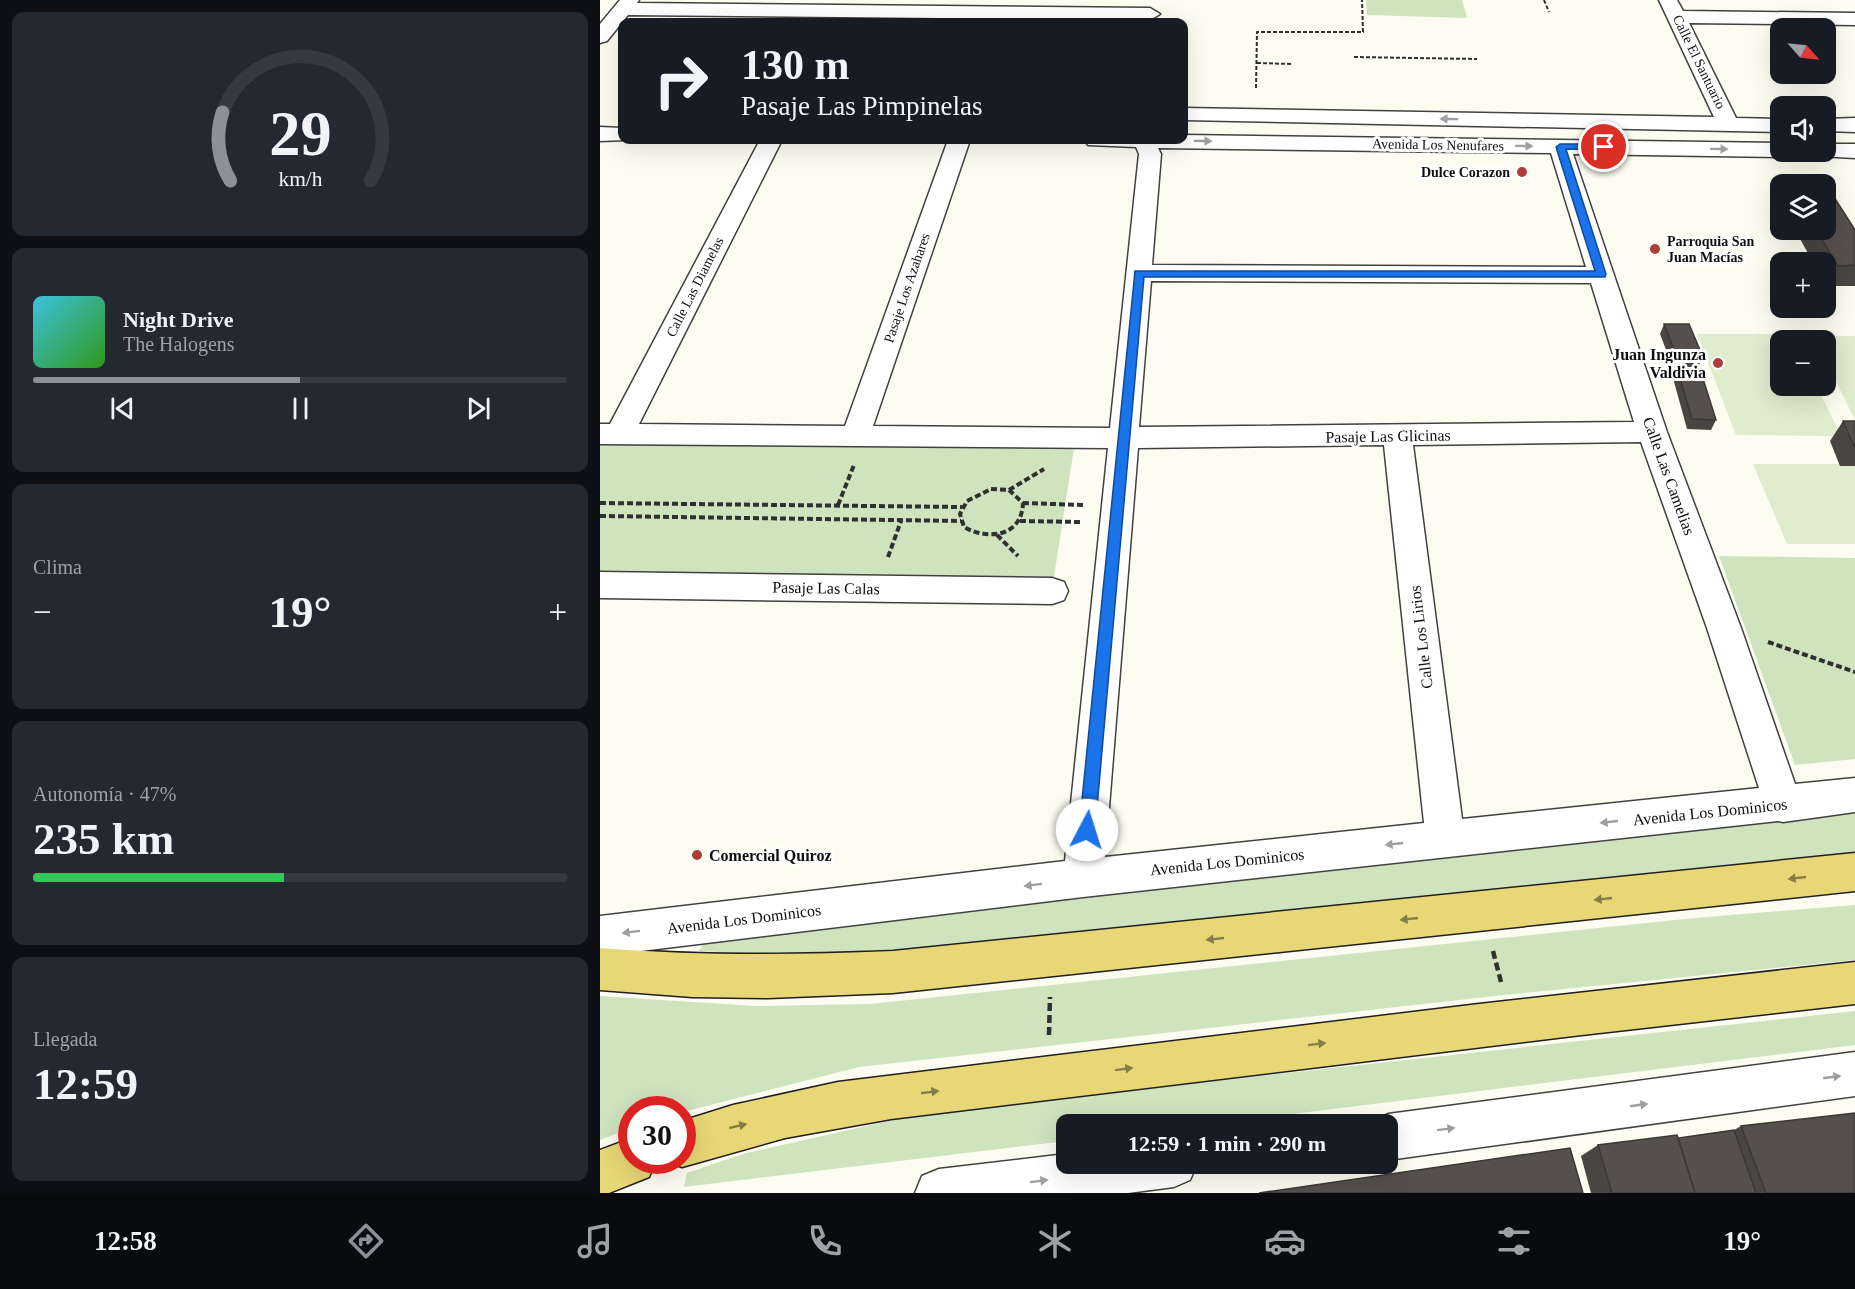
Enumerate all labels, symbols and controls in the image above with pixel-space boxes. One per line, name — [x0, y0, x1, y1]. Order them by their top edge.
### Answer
street label: Calle El Santuario — [1670, 13, 1728, 111]
north arrow — [1770, 18, 1836, 84]
map controls — [1770, 18, 1836, 396]
icon: right — [642, 42, 720, 120]
text: 130 m — [741, 42, 850, 88]
text: Pasaje Las Pimpinelas — [741, 91, 982, 121]
button: sound — [1770, 96, 1836, 162]
text: 29 — [269, 99, 331, 168]
one-way arrow — [1440, 115, 1459, 124]
pin — [1578, 121, 1629, 172]
icon: arrive — [1587, 130, 1620, 163]
one-way arrow — [1193, 136, 1212, 146]
street label: Avenida Los Nenufares — [1372, 136, 1504, 154]
one-way arrow — [1514, 141, 1533, 151]
one-way arrow — [1709, 144, 1728, 154]
place label: Dulce Corazon — [1421, 165, 1510, 180]
marker: Dulce Corazon — [1515, 165, 1529, 179]
text: km/h — [278, 167, 322, 191]
button: layers — [1770, 174, 1836, 240]
street label: Pasaje Los Azahares — [881, 231, 933, 345]
place label: Parroquia San Juan Macías — [1667, 234, 1754, 265]
street label: Calle Las Diamelas — [663, 235, 727, 339]
marker: Parroquia San Juan Macías — [1648, 242, 1662, 256]
button: + — [1770, 252, 1836, 318]
text: Night Drive — [123, 307, 234, 332]
button: − — [1770, 330, 1836, 396]
text: The Halogens — [123, 333, 235, 355]
place label: Juan Ingunza Valdivia — [1612, 346, 1706, 381]
marker: Juan Ingunza Valdivia — [1711, 356, 1725, 370]
icon: previous — [106, 392, 139, 425]
icon: pause — [284, 392, 317, 425]
icon: next — [462, 392, 495, 425]
street label: Calle Las Camelias — [1640, 415, 1698, 537]
street label: Pasaje Las Glicinas — [1325, 426, 1451, 447]
text: Clima — [33, 556, 82, 578]
street label: Pasaje Las Calas — [772, 579, 880, 598]
street label: Calle Los Lirios — [1406, 584, 1436, 690]
text: 19° — [269, 587, 332, 637]
text: − — [33, 594, 52, 630]
text: + — [548, 594, 567, 630]
text: Autonomía · 47% — [33, 783, 176, 805]
street label: Avenida Los Dominicos — [1632, 795, 1788, 829]
position arrow — [1055, 798, 1119, 862]
text: 235 km — [33, 814, 174, 864]
one-way arrow — [1600, 817, 1619, 827]
one-way arrow — [1385, 839, 1404, 849]
street label: Avenida Los Dominicos — [1149, 845, 1305, 879]
place label: Comercial Quiroz — [709, 847, 832, 864]
marker: Comercial Quiroz — [690, 848, 704, 862]
one-way arrow — [1787, 873, 1806, 883]
one-way arrow — [1024, 880, 1043, 889]
one-way arrow — [1593, 894, 1612, 904]
street label: Avenida Los Dominicos — [666, 901, 822, 937]
one-way arrow — [1399, 914, 1418, 924]
one-way arrow — [622, 928, 641, 937]
one-way arrow — [1205, 934, 1224, 944]
text: Llegada — [33, 1028, 97, 1050]
one-way arrow — [1308, 1040, 1327, 1049]
text: 12:59 — [33, 1059, 138, 1109]
one-way arrow — [1114, 1065, 1133, 1074]
one-way arrow — [1823, 1073, 1842, 1082]
one-way arrow — [921, 1087, 940, 1097]
speed limit sign: 30 — [618, 1096, 696, 1174]
one-way arrow — [1630, 1100, 1649, 1109]
one-way arrow — [729, 1120, 747, 1130]
one-way arrow — [1436, 1125, 1455, 1134]
text: 12:59 · 1 min · 290 m — [1128, 1131, 1326, 1156]
one-way arrow — [1029, 1177, 1048, 1186]
icon: directions — [345, 1220, 387, 1262]
icon: music — [574, 1220, 616, 1262]
icon: phone — [804, 1220, 846, 1262]
icon: climate — [1034, 1220, 1076, 1262]
icon: car — [1264, 1220, 1306, 1262]
icon: filters — [1493, 1220, 1535, 1262]
text: 12:58 — [94, 1226, 157, 1256]
text: 19° — [1723, 1226, 1761, 1256]

